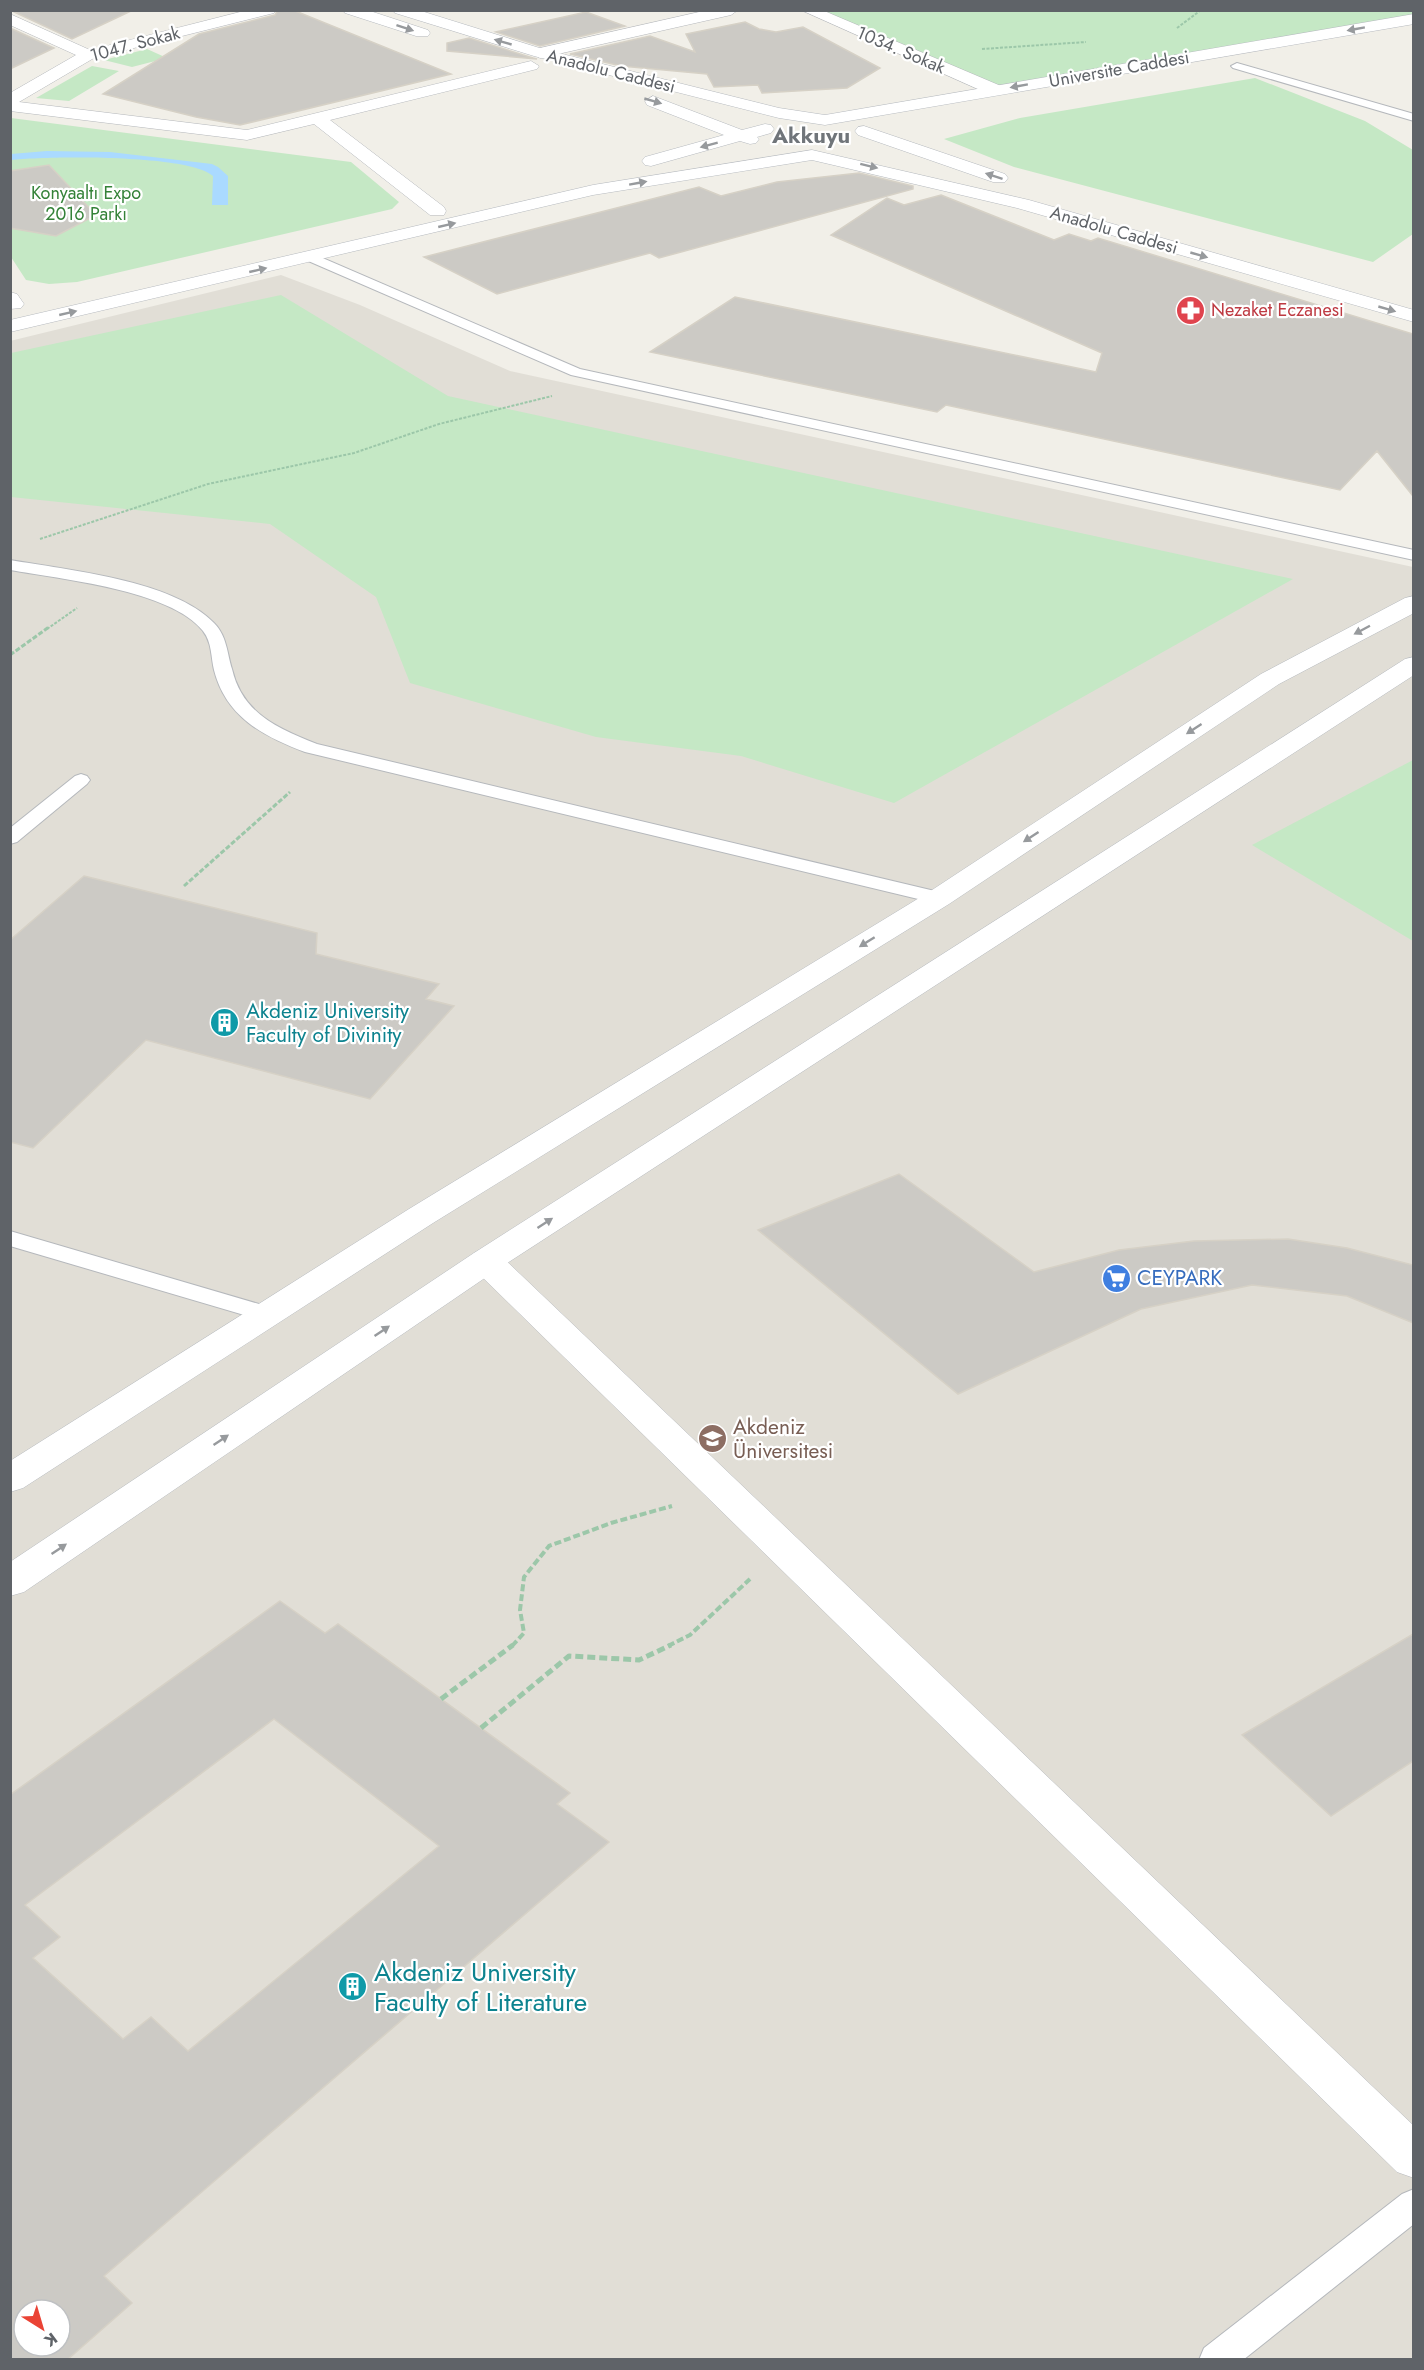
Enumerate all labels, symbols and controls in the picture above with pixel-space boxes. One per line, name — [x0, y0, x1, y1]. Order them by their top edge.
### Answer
street label: 1047. Sokak — [87, 20, 183, 68]
street label: 1034. Sokak — [853, 20, 950, 80]
one-way arrow — [396, 24, 414, 33]
one-way arrow — [1346, 25, 1365, 34]
one-way arrow — [494, 37, 512, 46]
street label: Anadolu Caddesi — [544, 42, 678, 100]
street label: Universite Caddesi — [1047, 44, 1191, 94]
one-way arrow — [1009, 82, 1028, 91]
one-way arrow — [644, 97, 662, 106]
district label: Akkuyu — [771, 119, 850, 151]
one-way arrow — [700, 141, 718, 151]
one-way arrow — [860, 162, 878, 172]
one-way arrow — [985, 171, 1003, 180]
one-way arrow — [628, 178, 647, 187]
park label: Konyaaltı Expo 2016 Parkı — [31, 180, 141, 227]
street label: Anadolu Caddesi — [1047, 199, 1181, 261]
one-way arrow — [438, 220, 457, 229]
one-way arrow — [1190, 251, 1208, 260]
one-way arrow — [248, 264, 267, 274]
pharmacy icon: Nezaket Eczanesi — [1174, 294, 1206, 326]
place label: Nezaket Eczanesi — [1211, 297, 1344, 323]
one-way arrow — [1378, 304, 1396, 314]
one-way arrow — [58, 308, 77, 317]
one-way arrow — [1353, 625, 1370, 635]
one-way arrow — [1186, 723, 1202, 734]
one-way arrow — [1024, 831, 1040, 843]
one-way arrow — [859, 936, 875, 947]
place label: Akdeniz University Faculty of Divinity — [246, 996, 410, 1050]
building icon: Akdeniz University Faculty of Divinity — [209, 1007, 241, 1039]
one-way arrow — [537, 1218, 553, 1229]
supermarket icon: CEYPARK — [1100, 1262, 1132, 1294]
place label: CEYPARK — [1137, 1263, 1222, 1293]
one-way arrow — [374, 1325, 390, 1337]
place label: Akdeniz Üniversitesi — [733, 1412, 833, 1466]
school or university icon: Akdeniz Üniversitesi — [696, 1423, 728, 1455]
one-way arrow — [212, 1434, 228, 1446]
one-way arrow — [51, 1544, 67, 1555]
place label: Akdeniz University Faculty of Literature — [374, 1953, 587, 2021]
building icon: Akdeniz University Faculty of Literature — [337, 1971, 369, 2003]
north arrow — [12, 2298, 72, 2358]
text: K — [39, 2327, 62, 2353]

